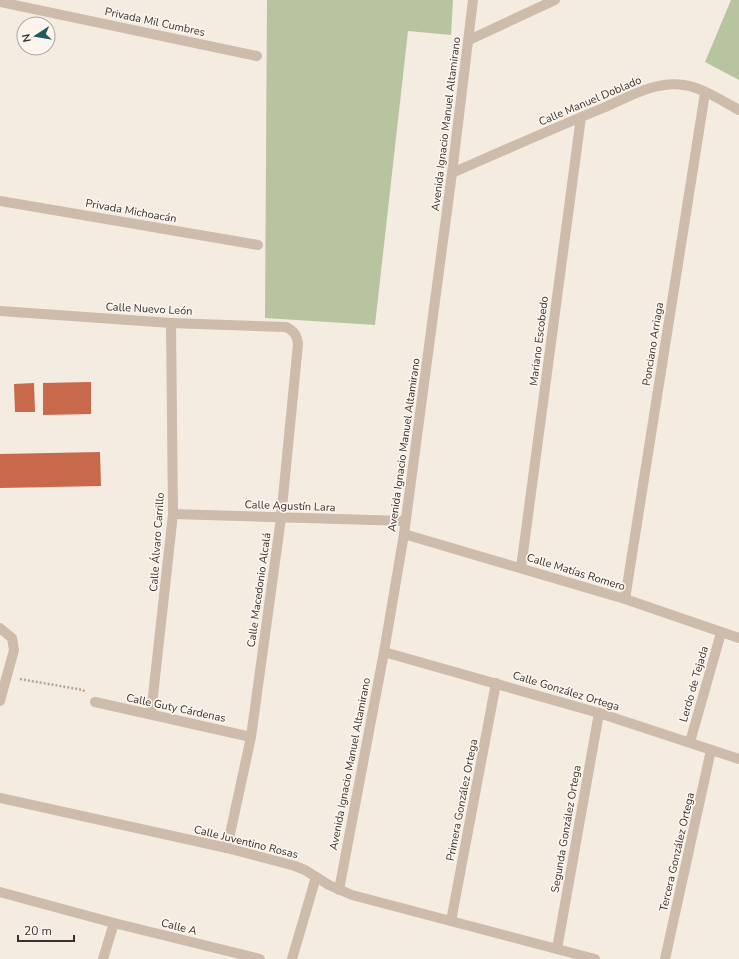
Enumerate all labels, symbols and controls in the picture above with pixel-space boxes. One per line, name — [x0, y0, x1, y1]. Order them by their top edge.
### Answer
street label: Privada Mil Cumbres — [103, 4, 207, 40]
north arrow — [16, 16, 56, 56]
text: N — [19, 32, 35, 44]
street label: Avenida Ignacio Manuel Altamirano — [428, 36, 464, 212]
street label: Calle Manuel Doblado — [536, 73, 644, 129]
street label: Privada Michoacán — [84, 196, 178, 226]
street label: Mariano Escobedo — [526, 295, 552, 387]
street label: Calle Nuevo León — [105, 299, 193, 319]
street label: Ponciano Arriaga — [639, 301, 667, 387]
street label: Avenida Ignacio Manuel Altamirano — [384, 357, 424, 533]
street label: Calle Álvaro Carrillo — [145, 492, 168, 592]
street label: Calle Agustín Lara — [244, 497, 336, 515]
street label: Calle Macedonio Alcalá — [244, 531, 275, 648]
street label: Calle Matías Romero — [525, 550, 627, 594]
street label: Lerdo de Tejada — [676, 644, 712, 724]
street label: Calle González Ortega — [511, 668, 621, 714]
street label: Avenida Ignacio Manuel Altamirano — [326, 676, 374, 852]
street label: Calle Guty Cárdenas — [125, 690, 227, 726]
street label: Primera González Ortega — [443, 738, 481, 862]
street label: Segunda González Ortega — [547, 764, 585, 894]
street label: Tercera González Ortega — [656, 791, 698, 913]
street label: Calle Juventino Rosas — [192, 822, 300, 862]
street label: Calle A — [160, 915, 198, 939]
scale bar — [18, 917, 74, 943]
text: 20 m — [24, 923, 52, 939]

